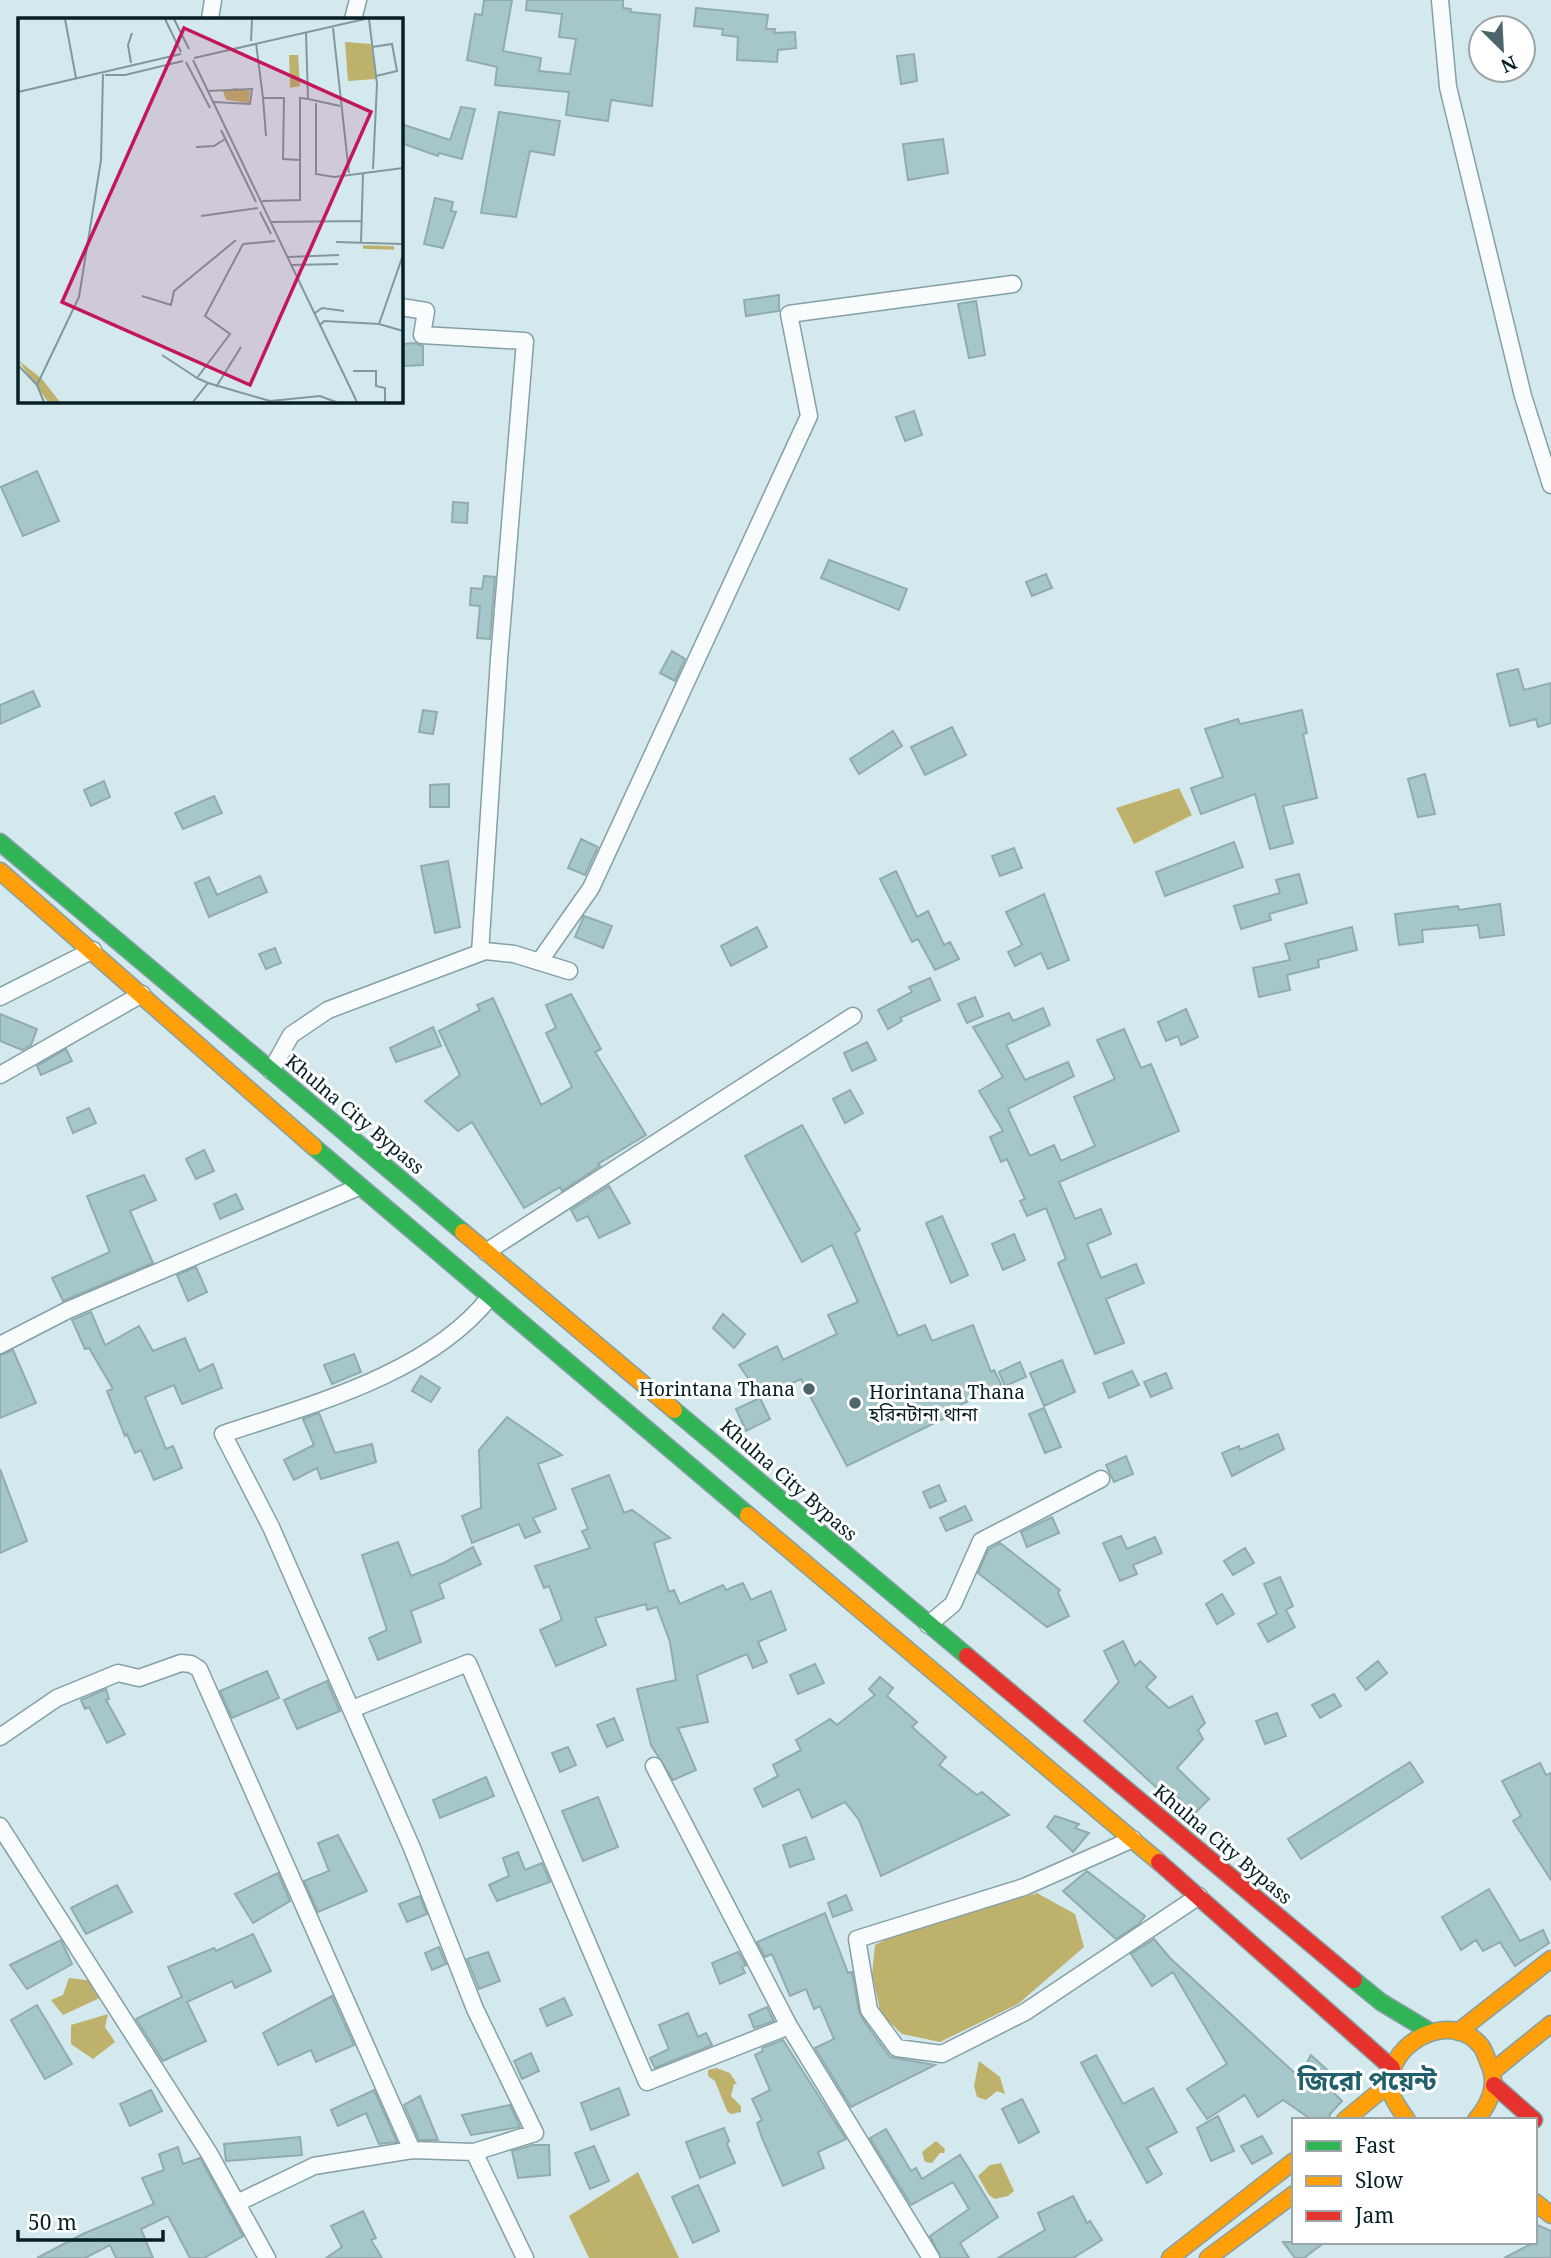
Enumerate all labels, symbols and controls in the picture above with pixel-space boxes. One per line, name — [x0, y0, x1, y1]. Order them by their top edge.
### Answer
north arrow — [1467, 14, 1537, 84]
inset map — [18, 18, 402, 402]
text: N — [1497, 50, 1521, 79]
street label: Khulna City Bypass — [280, 1048, 430, 1180]
place label: Horintana Thana — [639, 1376, 795, 1402]
place label: Horintana Thana হরিনটানা থানা — [868, 1379, 1025, 1427]
marker: Horintana Thana — [801, 1381, 817, 1397]
marker: Horintana Thana হরিনটানা থানা — [847, 1395, 863, 1411]
street label: Khulna City Bypass — [715, 1413, 863, 1547]
street label: Khulna City Bypass — [1148, 1778, 1298, 1910]
district label: জিরো পয়েন্ট — [1296, 2062, 1437, 2098]
legend — [1292, 2118, 1537, 2244]
text: Fast — [1355, 2131, 1395, 2159]
text: Slow — [1355, 2166, 1404, 2194]
scale bar — [18, 2198, 163, 2242]
text: Jam — [1354, 2201, 1394, 2229]
text: 50 m — [28, 2208, 77, 2236]

